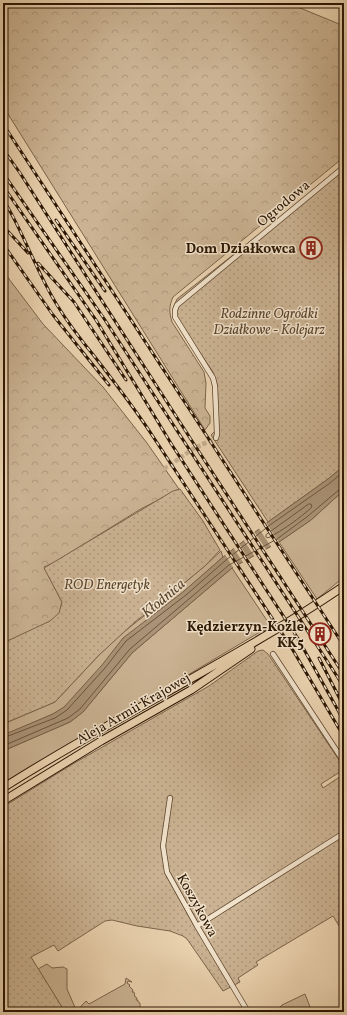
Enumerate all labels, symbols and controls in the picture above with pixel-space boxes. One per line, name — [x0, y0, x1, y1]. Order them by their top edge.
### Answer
street label: Ogrodowa — [253, 176, 314, 232]
building icon: Dom Działkowca — [298, 235, 324, 261]
place label: Dom Działkowca — [186, 240, 296, 259]
park label: Rodzinne Ogródki Działkowe - Kolejarz — [213, 305, 325, 340]
water label: Kłodnica — [138, 575, 190, 624]
park label: ROD Energetyk — [64, 576, 150, 595]
place label: Kędzierzyn-Koźle KK5 — [187, 618, 304, 653]
building icon: Kędzierzyn-Koźle KK5 — [307, 621, 333, 647]
street label: Aleja Armii Krajowej — [73, 669, 194, 750]
street label: Koszykowa — [172, 871, 222, 941]

